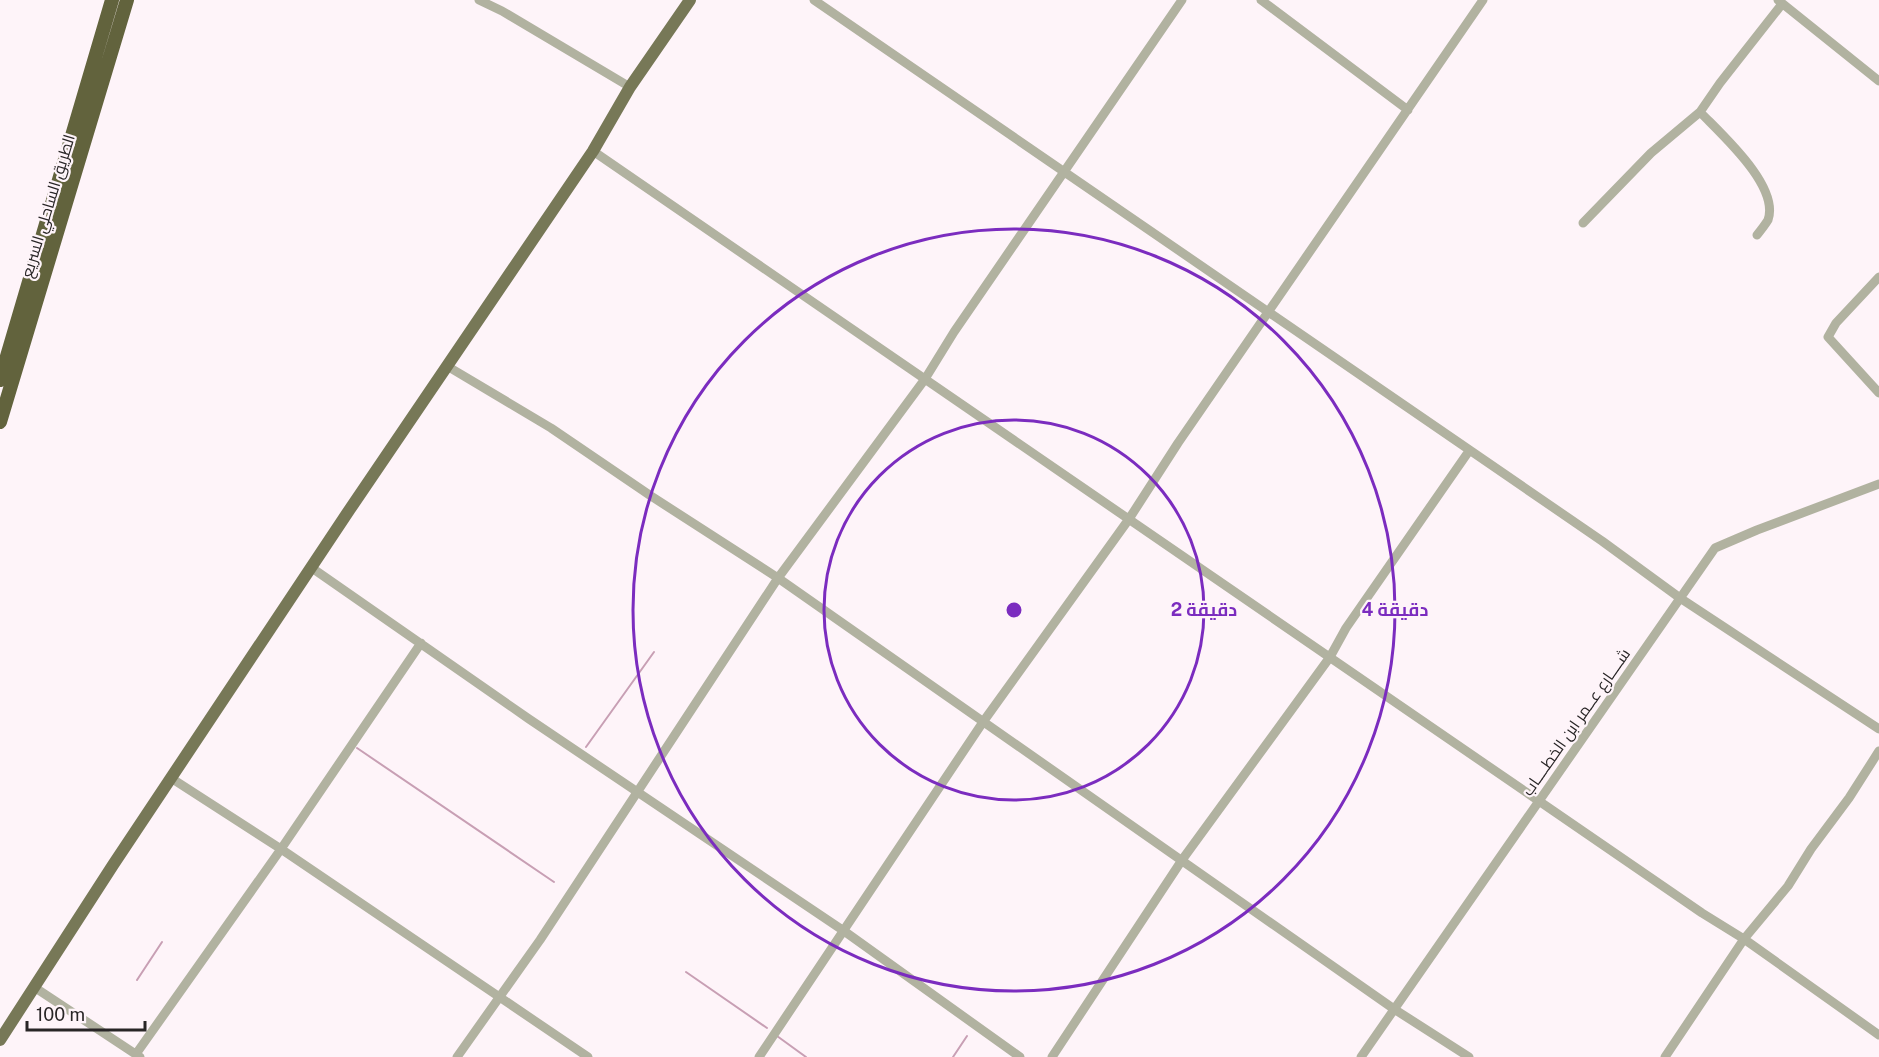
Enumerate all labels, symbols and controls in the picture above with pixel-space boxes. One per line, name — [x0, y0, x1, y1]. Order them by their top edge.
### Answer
street label: الطريق الساحلي السريع — [17, 132, 83, 281]
text: 2 دقيقة — [1171, 599, 1237, 620]
text: 4 دقيقة — [1362, 599, 1428, 620]
centre of rings — [1004, 600, 1024, 620]
street label: شــــارع عــمر ابن الخطــــاب — [1518, 645, 1636, 800]
scale bar — [27, 994, 146, 1032]
text: 100 m — [36, 1004, 85, 1025]

